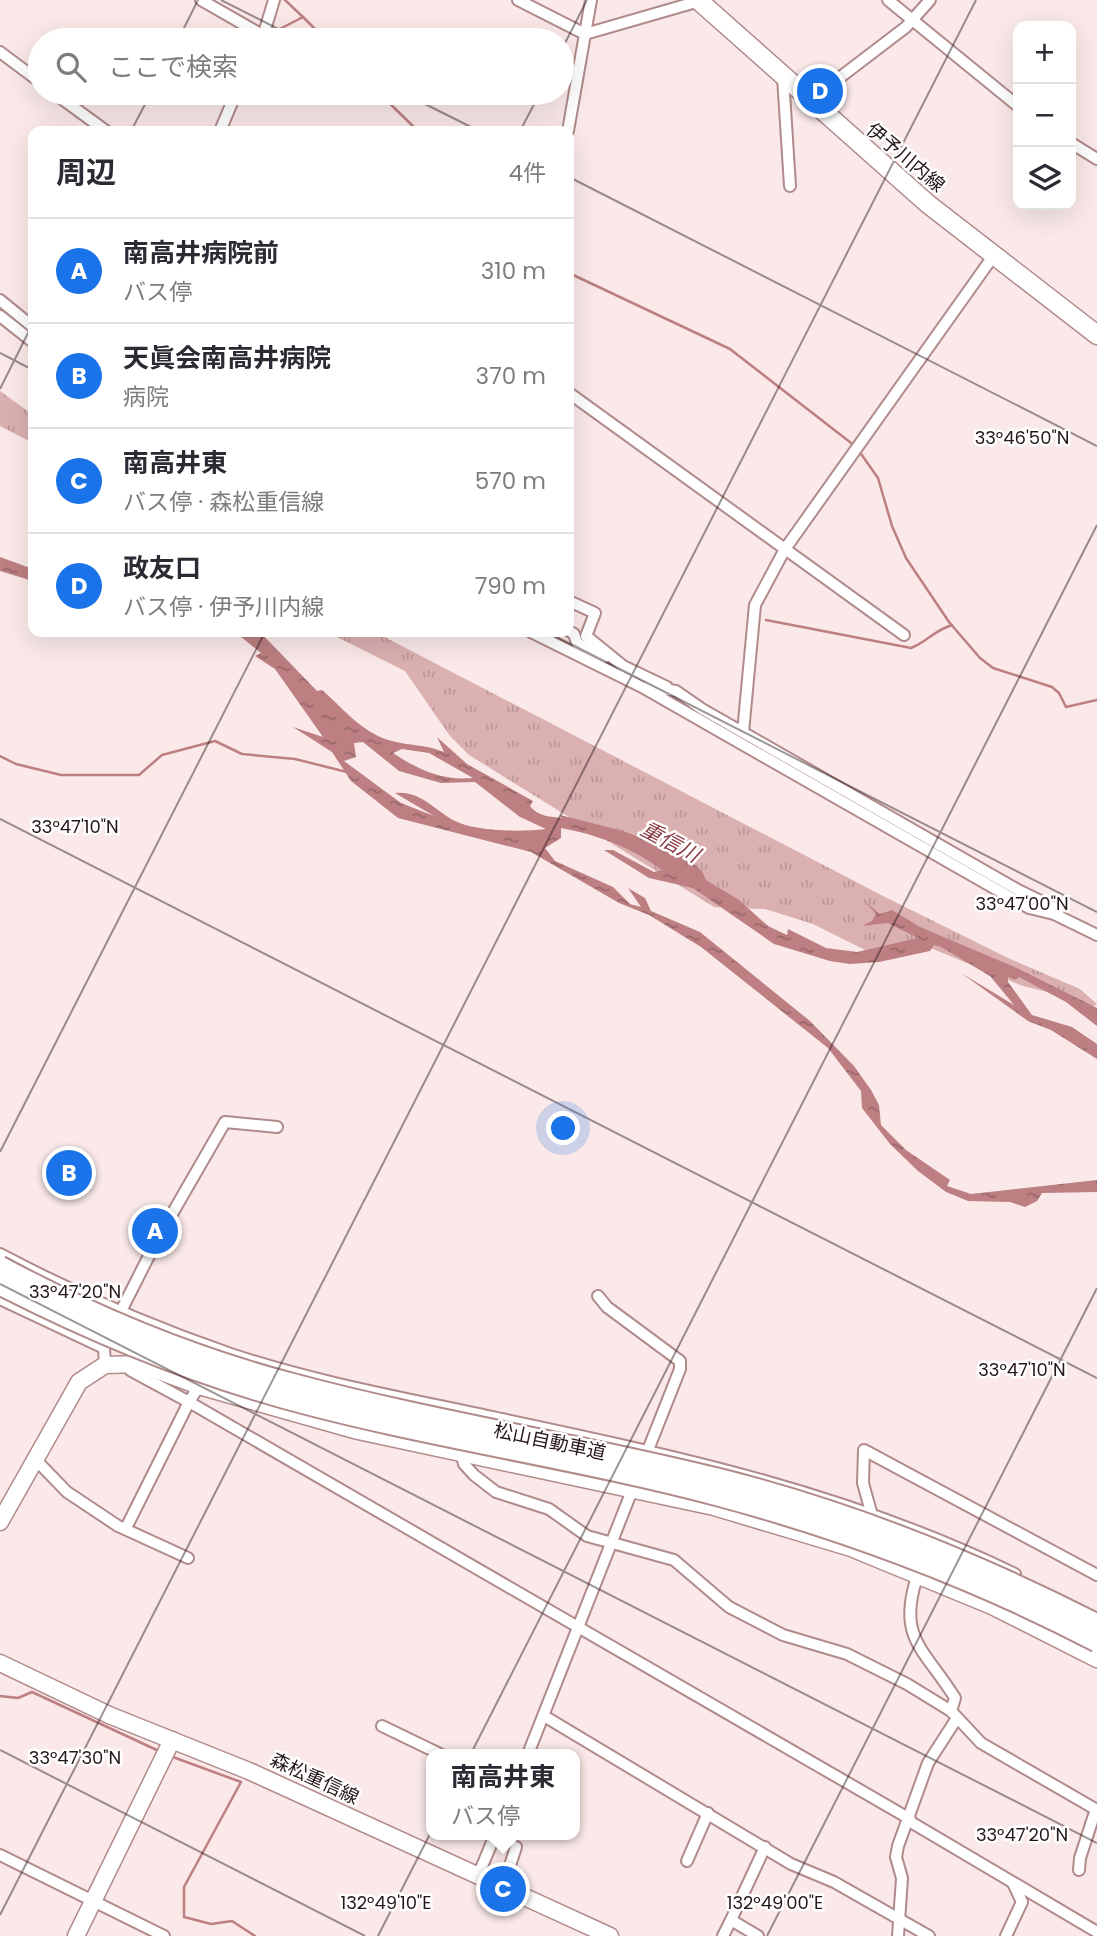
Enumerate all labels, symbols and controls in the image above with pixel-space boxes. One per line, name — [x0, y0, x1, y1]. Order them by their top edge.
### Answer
map controls — [1013, 21, 1076, 210]
button: + — [1013, 21, 1076, 84]
search box — [28, 28, 574, 105]
icon: search — [52, 48, 90, 86]
text: ここで検索 — [108, 49, 238, 85]
pin: D — [797, 65, 843, 117]
button: − — [1013, 84, 1076, 147]
street label: 伊予川内線 — [861, 117, 951, 198]
button: layers — [1013, 147, 1076, 210]
text: 周辺 — [56, 151, 116, 194]
text: 4件 — [509, 157, 546, 189]
text: 南高井病院前 — [123, 235, 279, 271]
text: A — [71, 255, 87, 287]
text: 310 m — [481, 255, 546, 287]
text: バス停 — [123, 276, 192, 308]
text: 天眞会南高井病院 — [123, 340, 331, 376]
text: B — [71, 360, 87, 392]
text: 370 m — [476, 360, 546, 392]
text: 病院 — [123, 381, 169, 413]
text: 33°46'50"N — [975, 425, 1069, 450]
text: 南高井東 — [123, 445, 227, 481]
text: C — [70, 465, 88, 497]
text: 570 m — [475, 465, 546, 497]
text: バス停 · 森松重信線 — [123, 486, 324, 518]
text: 政友口 — [123, 550, 201, 586]
text: D — [71, 570, 87, 602]
text: 790 m — [475, 570, 546, 602]
text: バス停 · 伊予川内線 — [123, 591, 324, 623]
text: 33°47'10"N — [31, 814, 119, 839]
water label: 重信川 — [636, 814, 707, 870]
text: 33°47'00"N — [975, 891, 1069, 916]
your location — [546, 1111, 580, 1145]
pin: B — [46, 1147, 92, 1199]
pin: A — [132, 1205, 178, 1257]
text: 33°47'20"N — [29, 1279, 121, 1304]
text: 33°47'10"N — [978, 1357, 1066, 1382]
street label: 松山自動車道 — [491, 1416, 608, 1467]
text: 33°47'30"N — [29, 1745, 121, 1770]
street label: 森松重信線 — [266, 1746, 364, 1811]
popup — [426, 1749, 580, 1840]
text: 南高井東 — [451, 1759, 555, 1795]
text: バス停 — [451, 1800, 520, 1832]
text: 33°47'20"N — [976, 1822, 1068, 1847]
pin: C — [480, 1863, 526, 1915]
text: 132°49'10"E — [340, 1890, 432, 1915]
text: 132°49'00"E — [727, 1890, 823, 1915]

